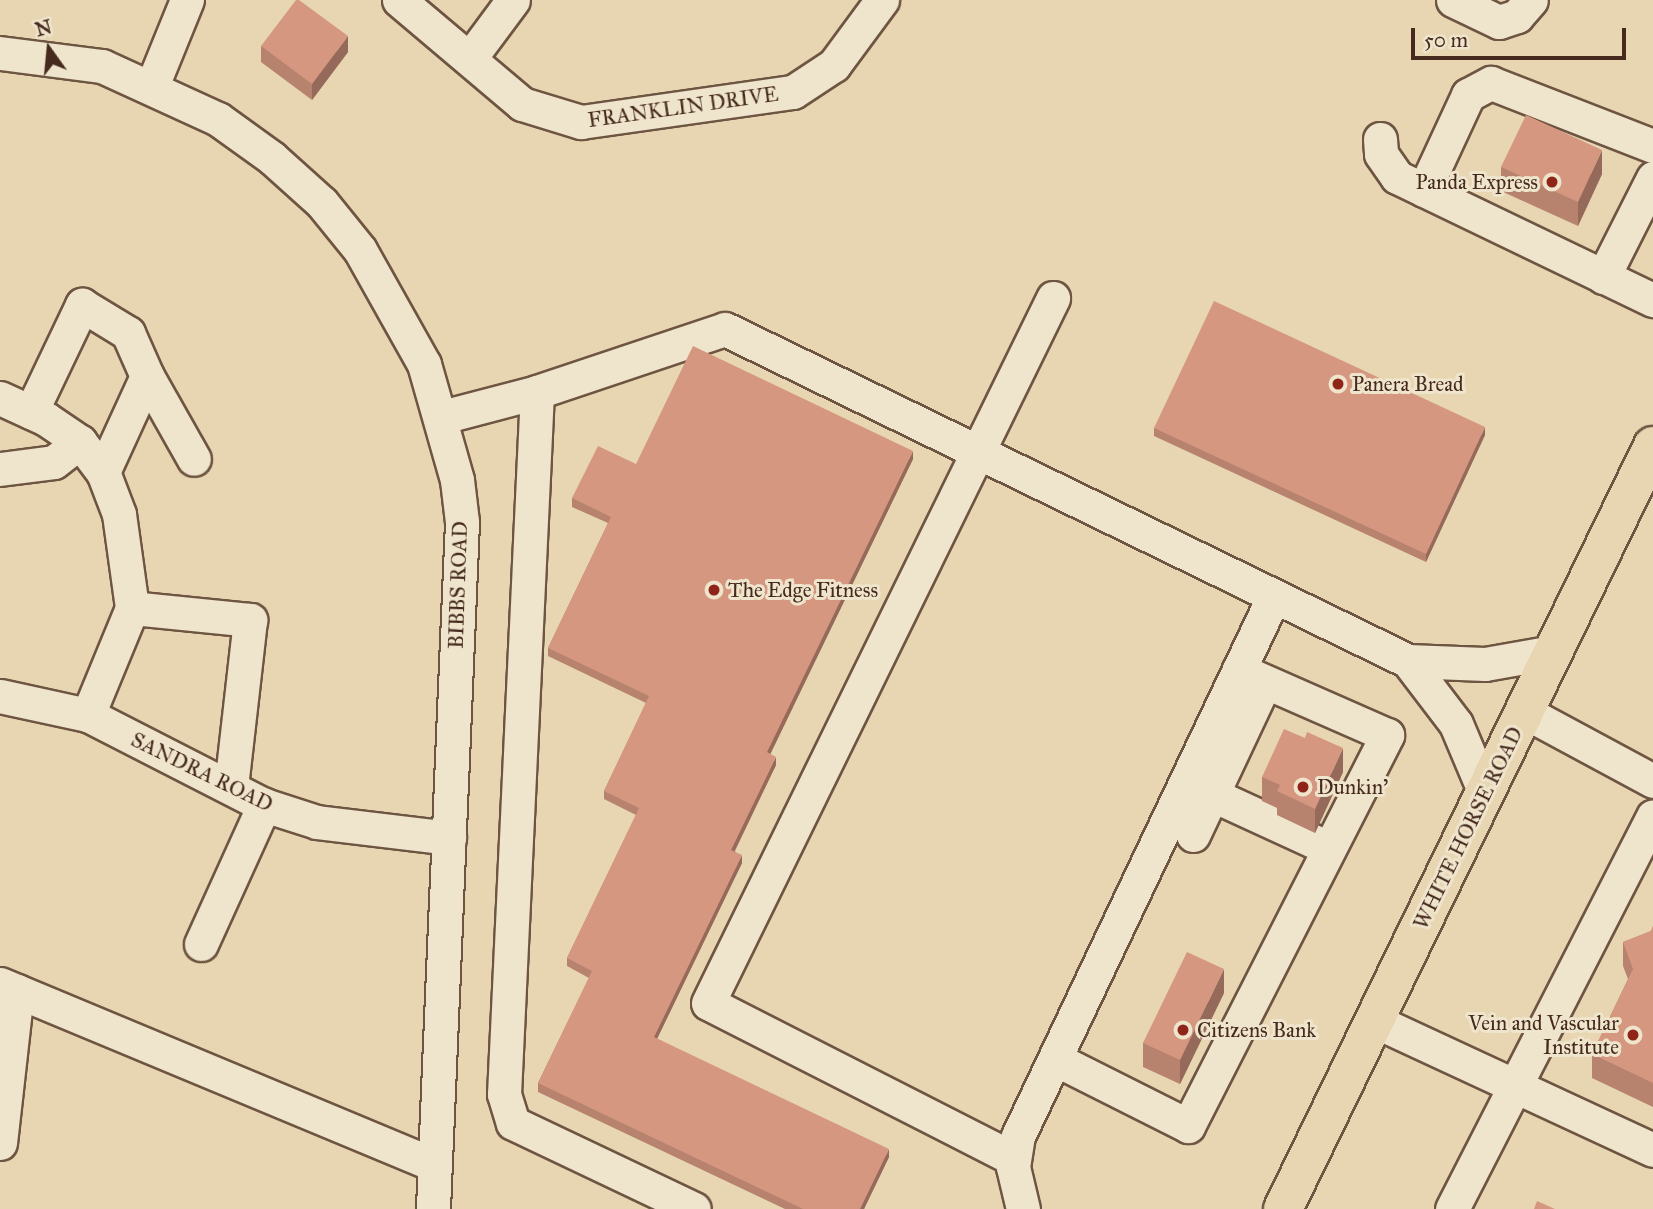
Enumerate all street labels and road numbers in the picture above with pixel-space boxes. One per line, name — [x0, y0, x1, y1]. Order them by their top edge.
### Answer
street label: FRANKLIN DRIVE — [586, 81, 780, 133]
street label: BIBBS ROAD — [443, 521, 473, 649]
street label: WHITE HORSE ROAD — [1408, 723, 1528, 933]
street label: SANDRA ROAD — [127, 727, 277, 817]

